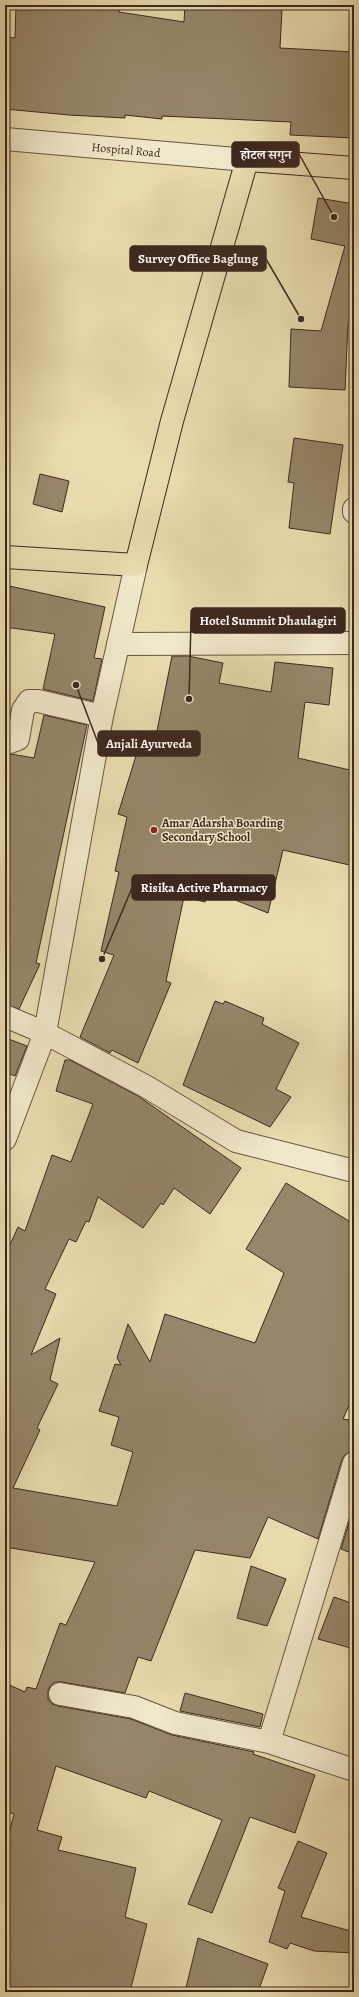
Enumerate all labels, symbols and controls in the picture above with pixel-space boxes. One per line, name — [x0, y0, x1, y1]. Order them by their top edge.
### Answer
street label: Hospital Road — [91, 139, 162, 161]
callout: होटल सगुन — [232, 142, 299, 167]
text: होटल सगुन — [239, 146, 292, 164]
callout: Survey Office Baglung — [130, 246, 266, 271]
text: Survey Office Baglung — [138, 250, 258, 267]
callout: Hotel Summit Dhaulagiri — [191, 608, 345, 633]
text: Hotel Summit Dhaulagiri — [199, 612, 337, 629]
callout: Anjali Ayurveda — [98, 731, 200, 756]
text: Anjali Ayurveda — [105, 735, 193, 752]
place label: Amar Adarsha Boarding Secondary School — [161, 815, 284, 845]
marker: Amar Adarsha Boarding Secondary School — [149, 825, 159, 835]
callout: Risika Active Pharmacy — [132, 875, 275, 900]
text: Risika Active Pharmacy — [141, 879, 268, 896]

